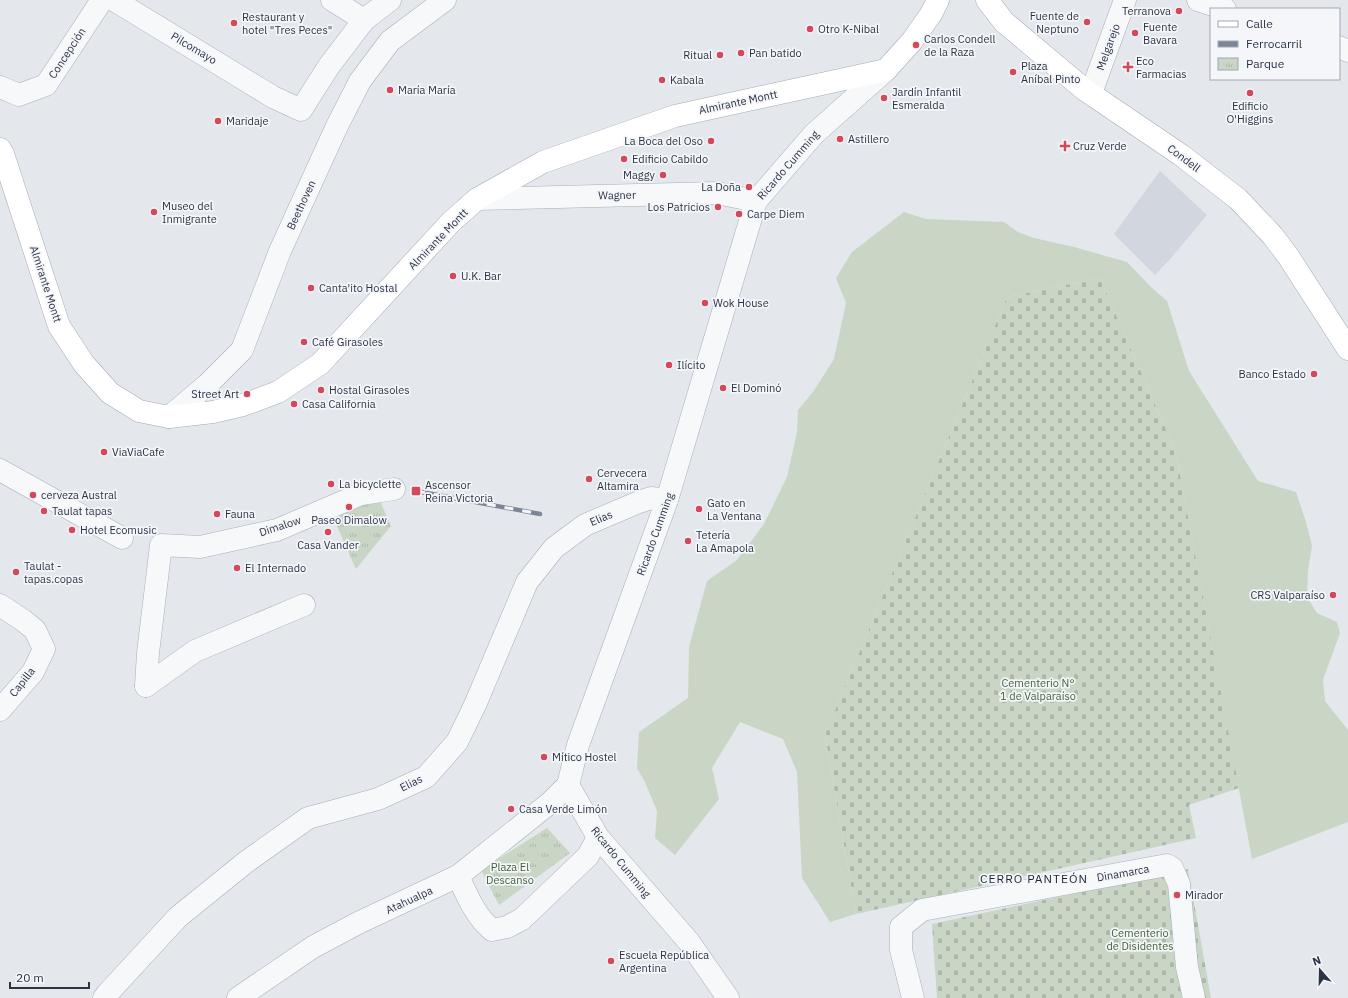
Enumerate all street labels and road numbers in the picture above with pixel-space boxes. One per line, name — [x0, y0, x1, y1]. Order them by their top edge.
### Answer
street label: Melgarejo — [1093, 22, 1123, 72]
street label: Concepción — [45, 25, 89, 81]
street label: Pilcomayo — [169, 29, 219, 67]
street label: Almirante Montt — [697, 87, 779, 117]
street label: Ricardo Cumming — [754, 127, 822, 203]
street label: Condell — [1165, 141, 1203, 175]
street label: Beethoven — [283, 178, 319, 232]
street label: Wagner — [598, 188, 636, 202]
street label: Almirante Montt — [405, 205, 471, 273]
street label: Almirante Montt — [27, 244, 65, 324]
street label: Ricardo Cumming — [633, 490, 677, 577]
street label: Elias — [587, 507, 615, 529]
street label: Dimalow — [257, 513, 303, 539]
street label: Capilla — [6, 664, 38, 700]
street label: Elias — [397, 772, 425, 794]
street label: Ricardo Cumming — [588, 824, 654, 901]
street label: Dinamarca — [1096, 861, 1150, 885]
street label: Atahualpa — [383, 883, 435, 917]

